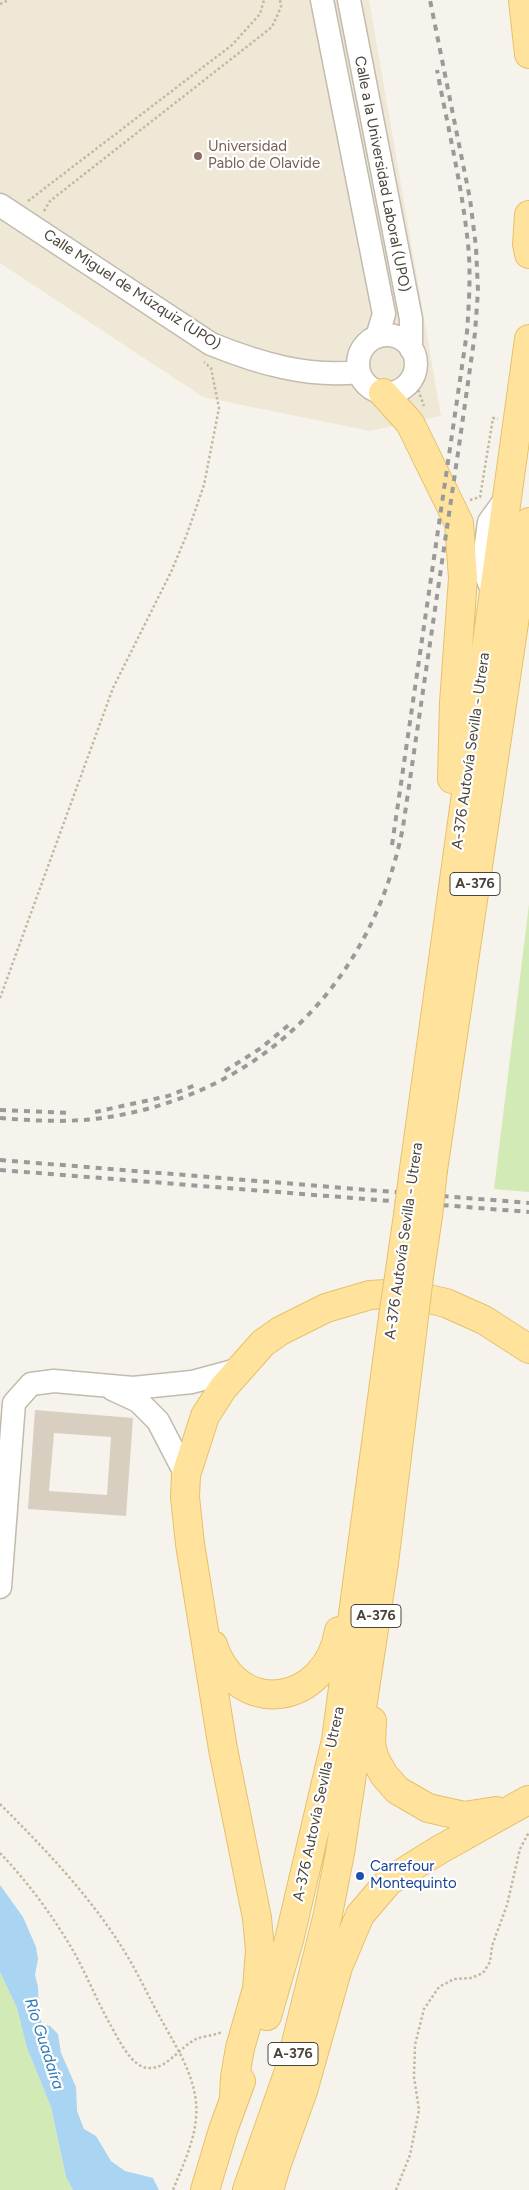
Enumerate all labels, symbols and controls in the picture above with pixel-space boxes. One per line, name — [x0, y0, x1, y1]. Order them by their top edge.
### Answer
street label: Calle a la Universidad Laboral (UPO) — [350, 55, 414, 293]
place label: Universidad Pablo de Olavide — [208, 138, 320, 173]
marker: Universidad Pablo de Olavide — [192, 150, 204, 162]
street label: Calle Miguel de Múzquiz (UPO) — [40, 226, 224, 354]
street label: A-376 Autovía Sevilla - Utrera — [448, 651, 494, 851]
road number: A-376 — [450, 872, 500, 896]
street label: A-376 Autovía Sevilla - Utrera — [381, 1141, 427, 1341]
road number: A-376 — [351, 1604, 401, 1628]
street label: A-376 Autovía Sevilla - Utrera — [290, 1705, 348, 1903]
place label: Carrefour Montequinto — [370, 1858, 457, 1893]
marker: Carrefour Montequinto — [354, 1870, 366, 1882]
water label: Río Guadaíra — [20, 1996, 68, 2092]
road number: A-376 — [268, 2042, 318, 2066]

